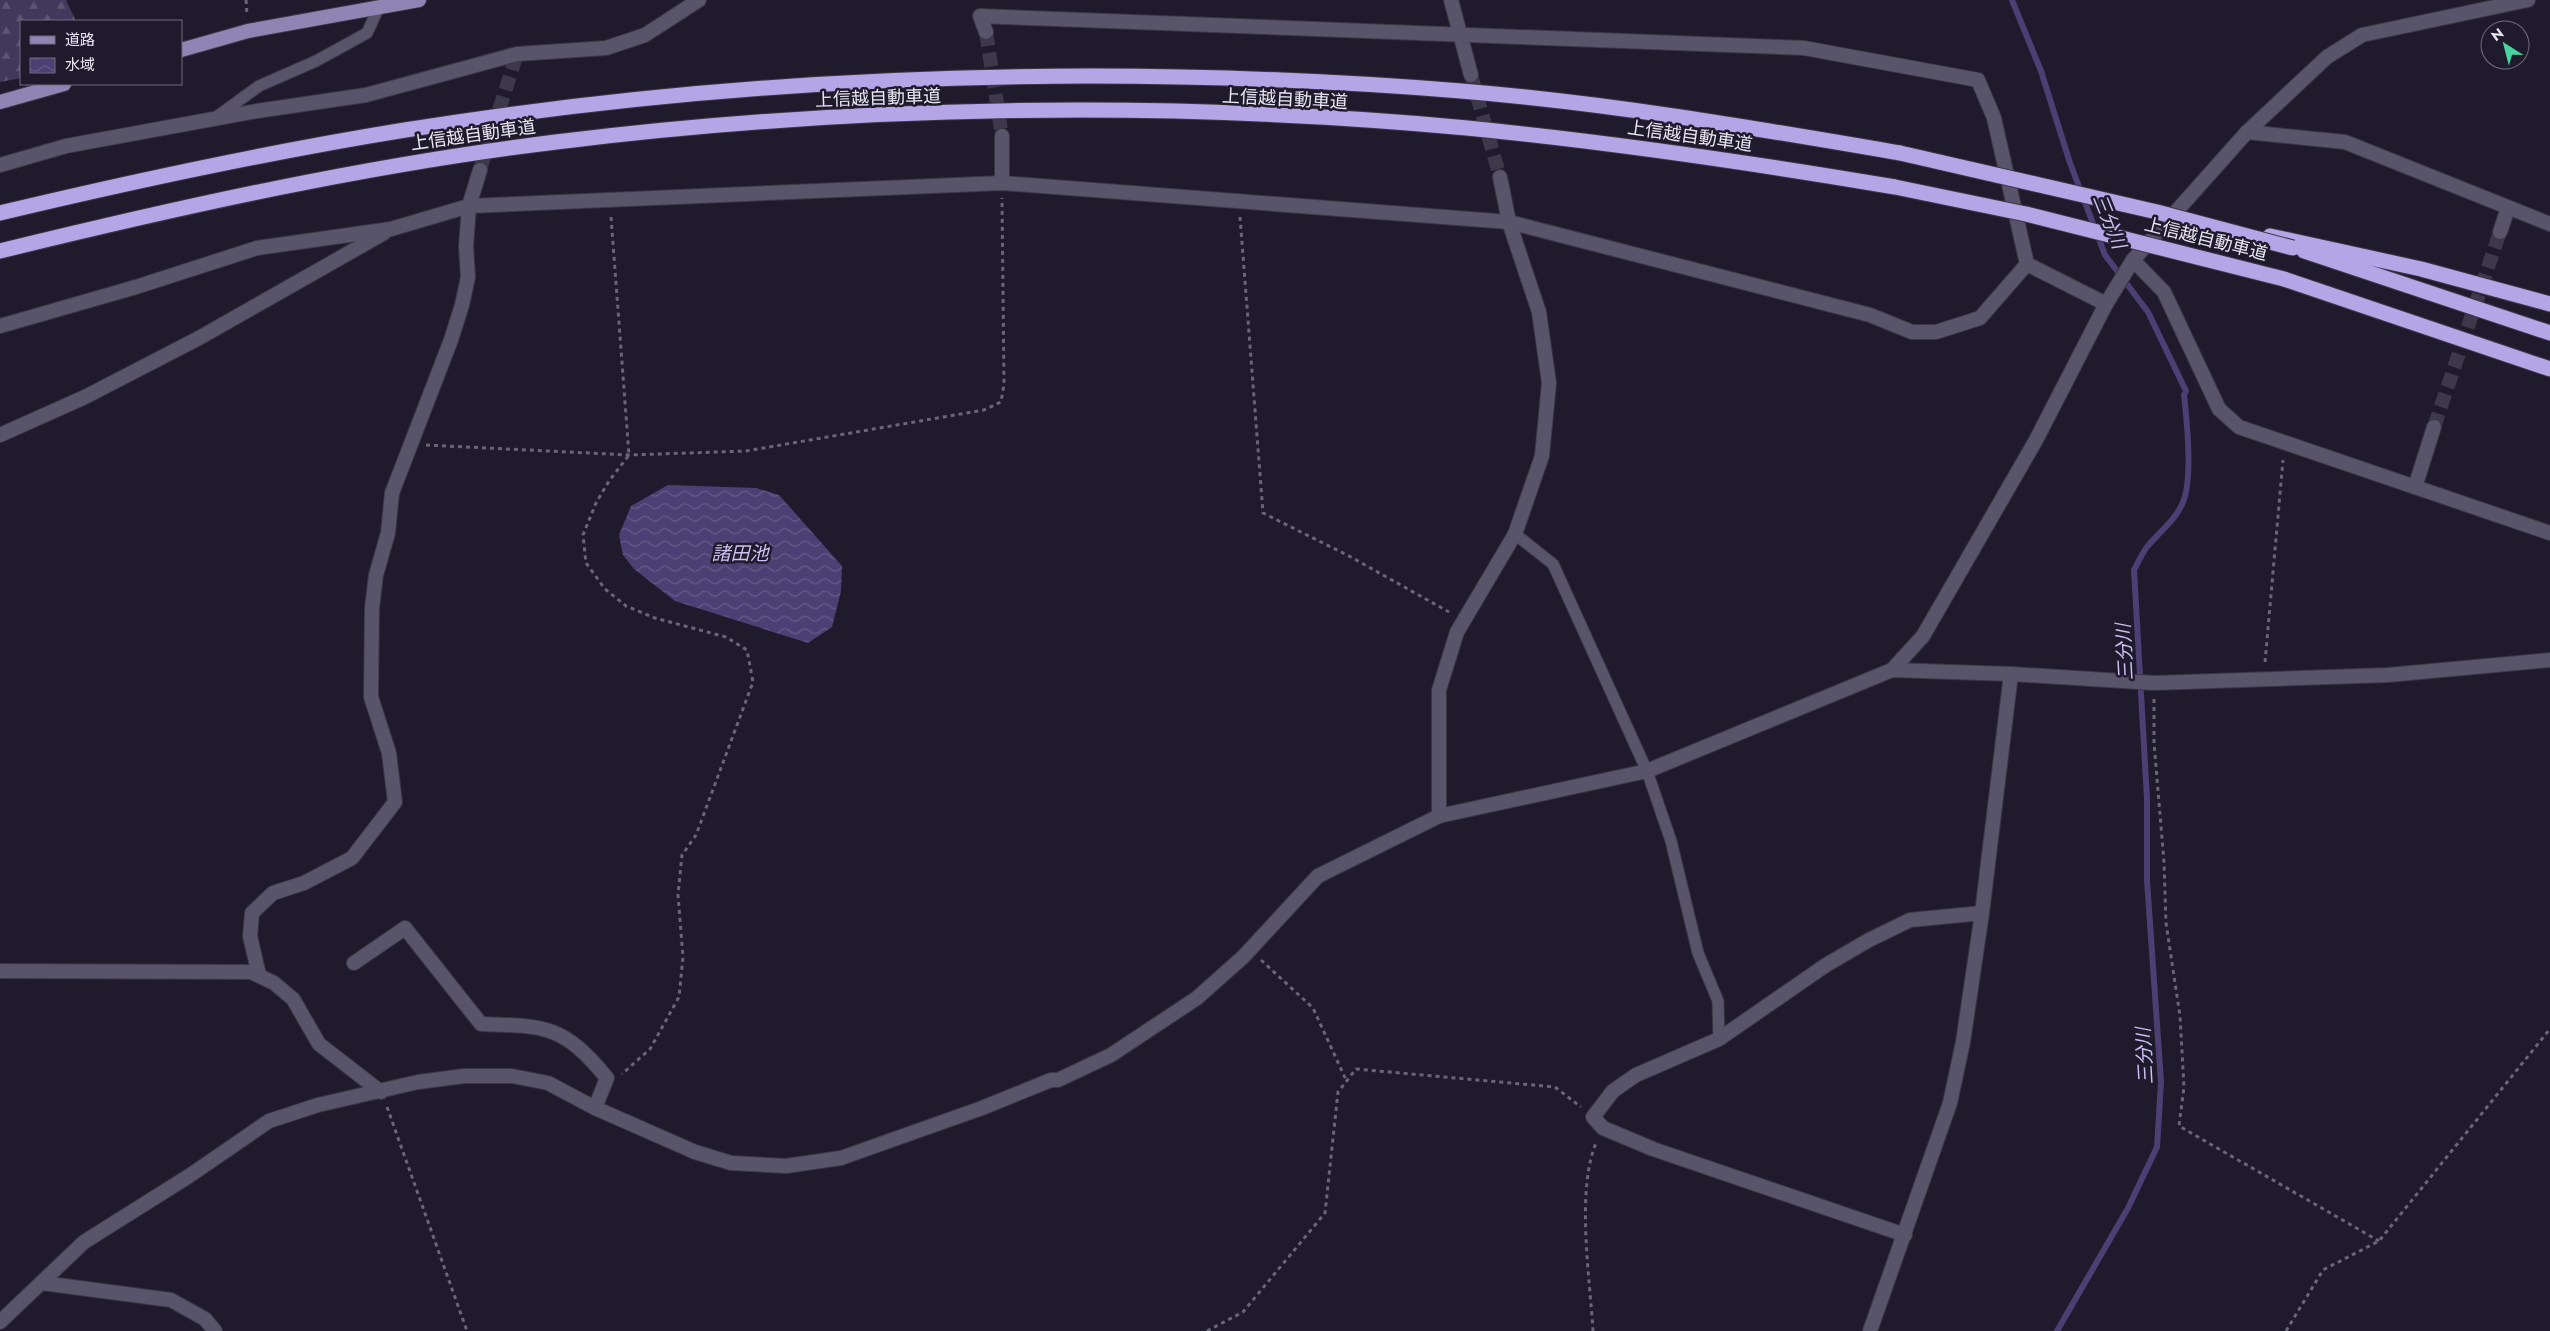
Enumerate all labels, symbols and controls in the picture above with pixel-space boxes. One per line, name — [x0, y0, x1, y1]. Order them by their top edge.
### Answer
legend — [20, 20, 182, 85]
north arrow — [2480, 20, 2530, 70]
text: N — [2487, 23, 2508, 46]
text: 道路 — [65, 29, 95, 51]
text: 水域 — [65, 54, 95, 76]
street label: 上信越自動車道 — [815, 83, 941, 113]
street label: 上信越自動車道 — [1221, 83, 1349, 115]
street label: 上信越自動車道 — [409, 113, 537, 157]
street label: 上信越自動車道 — [1626, 114, 1754, 158]
water label: 三分川 — [2086, 190, 2133, 255]
street label: 上信越自動車道 — [2142, 211, 2270, 267]
water label: 諸田池 — [711, 540, 770, 567]
water label: 三分川 — [2109, 621, 2139, 681]
water label: 三分川 — [2129, 1025, 2159, 1085]

